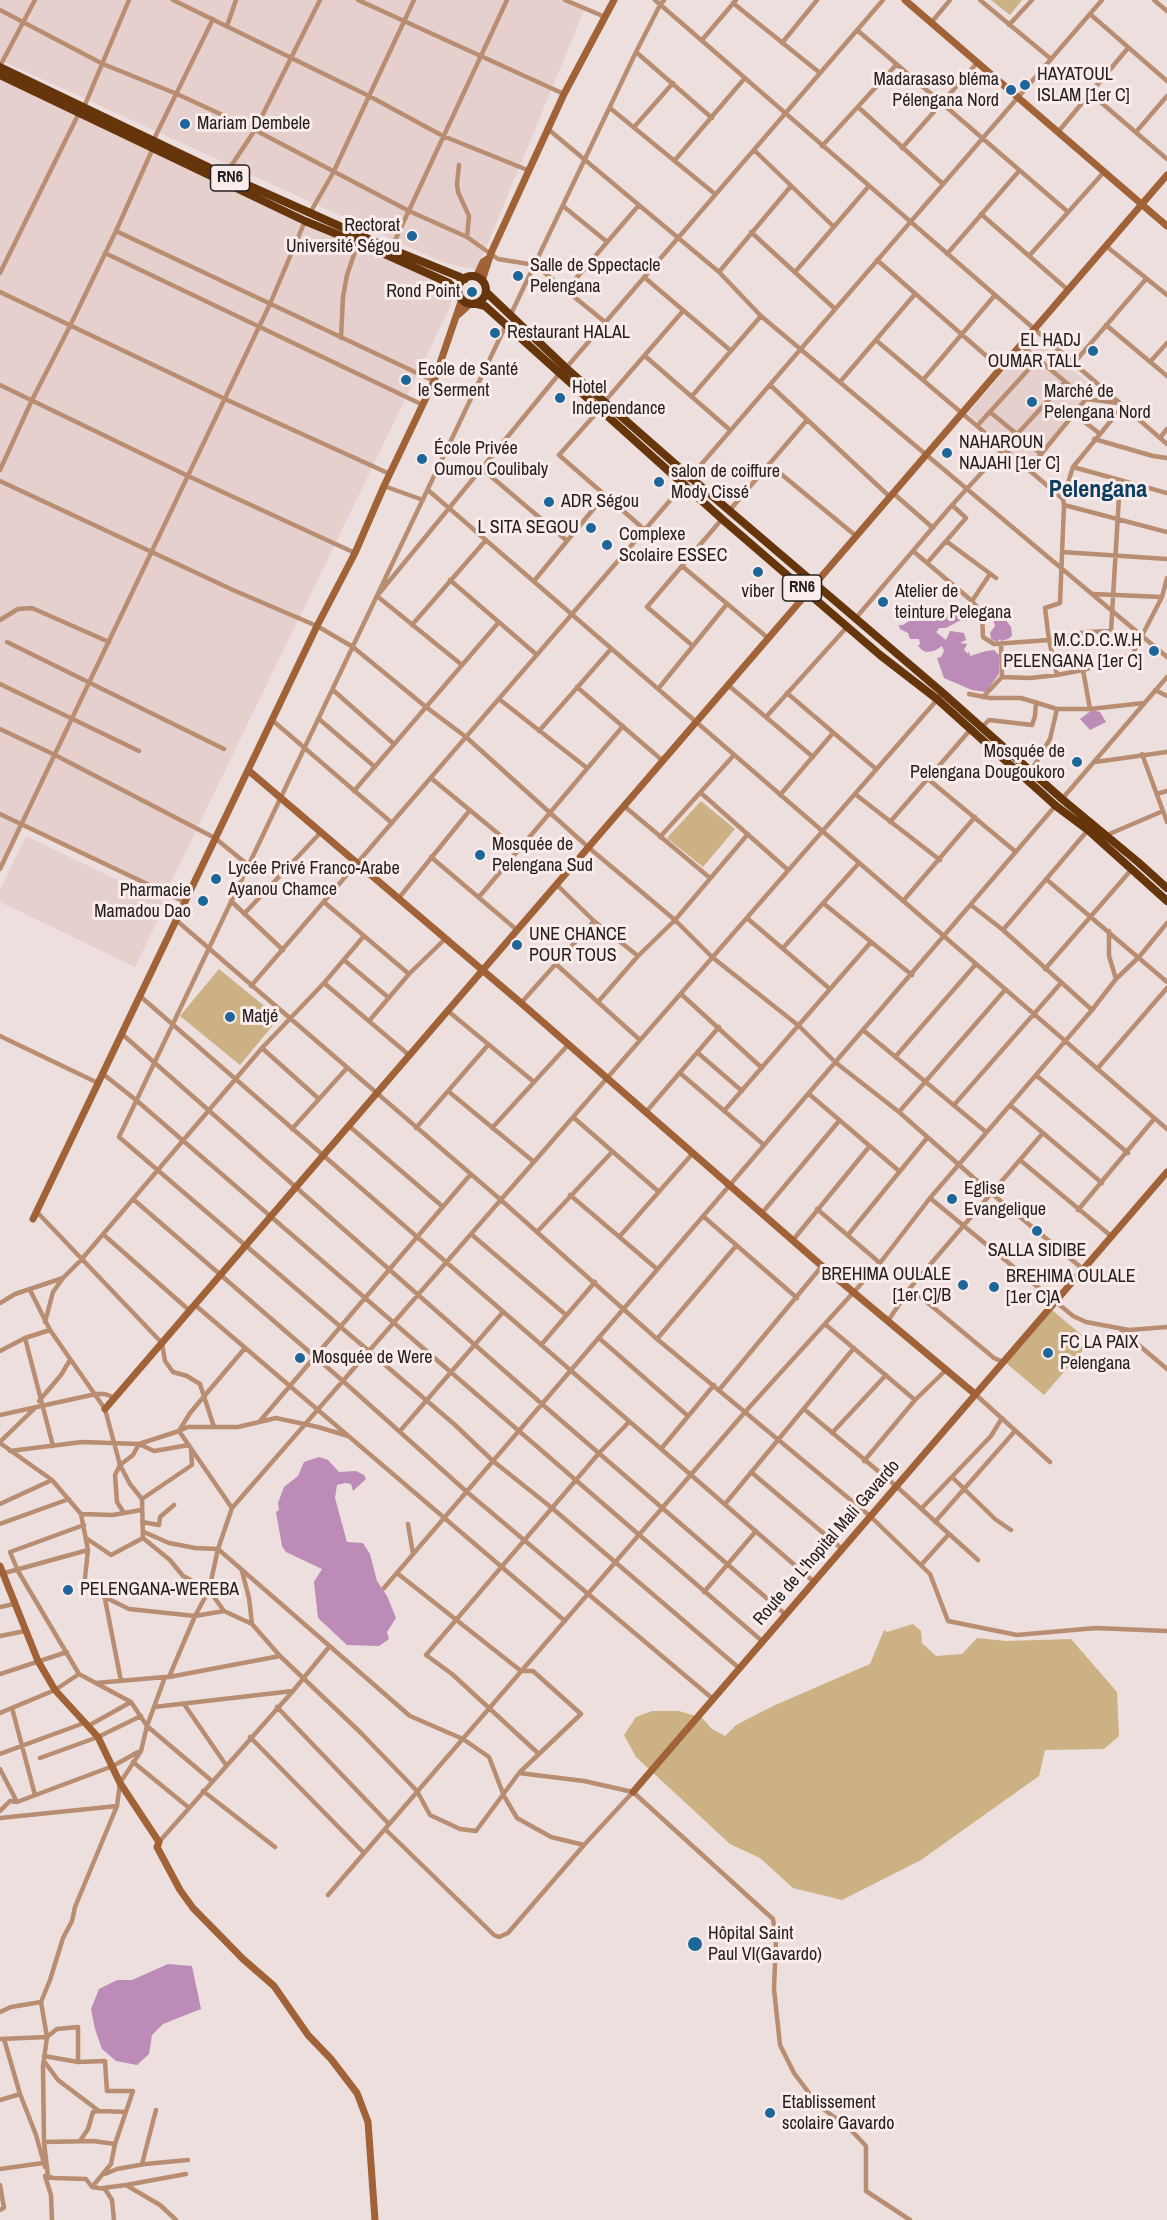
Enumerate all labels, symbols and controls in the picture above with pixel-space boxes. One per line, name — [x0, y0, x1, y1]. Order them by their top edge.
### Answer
place label: HAYATOUL ISLAM [1er C] — [1037, 64, 1130, 106]
place label: Madarasaso bléma Pélengana Nord — [873, 69, 999, 112]
marker: HAYATOUL ISLAM [1er C] — [1018, 78, 1032, 92]
marker: Madarasaso bléma Pélengana Nord — [1004, 83, 1018, 97]
place label: Mariam Dembele — [197, 113, 310, 135]
marker: Mariam Dembele — [178, 117, 192, 131]
road number: RN6 — [210, 165, 250, 191]
place label: Rectorat Université Ségou — [286, 215, 400, 258]
marker: Rectorat Université Ségou — [405, 229, 419, 243]
place label: Salle de Sppectacle Pelengana — [530, 255, 660, 298]
marker: Salle de Sppectacle Pelengana — [511, 269, 525, 283]
place label: Rond Point — [386, 281, 460, 303]
marker: Rond Point — [465, 285, 479, 299]
place label: Restaurant HALAL — [507, 322, 630, 344]
marker: Restaurant HALAL — [488, 326, 502, 340]
place label: EL HADJ OUMAR TALL — [988, 330, 1081, 372]
marker: EL HADJ OUMAR TALL — [1086, 344, 1100, 358]
place label: Ecole de Santé le Serment — [418, 359, 518, 401]
marker: Ecole de Santé le Serment — [399, 373, 413, 387]
place label: Hotel Independance — [572, 377, 666, 420]
place label: Marché de Pelengana Nord — [1044, 381, 1151, 424]
marker: Hotel Independance — [553, 391, 567, 405]
marker: Marché de Pelengana Nord — [1025, 395, 1039, 409]
place label: NAHAROUN NAJAHI [1er C] — [959, 432, 1060, 474]
place label: École Privée Oumou Coulibaly — [434, 438, 548, 480]
marker: NAHAROUN NAJAHI [1er C] — [940, 446, 954, 460]
marker: École Privée Oumou Coulibaly — [415, 452, 429, 466]
place label: salon de coiffure Mody Cissé — [671, 461, 780, 504]
marker: salon de coiffure Mody Cissé — [652, 475, 666, 489]
district label: Pelengana — [1049, 477, 1147, 505]
place label: ADR Ségou — [561, 491, 639, 513]
marker: ADR Ségou — [542, 495, 556, 509]
place label: L SITA SEGOU — [478, 517, 579, 539]
marker: L SITA SEGOU — [584, 521, 598, 535]
place label: Complexe Scolaire ESSEC — [619, 524, 727, 566]
marker: Complexe Scolaire ESSEC — [600, 538, 614, 552]
marker: viber — [751, 565, 765, 579]
road number: RN6 — [782, 575, 822, 601]
place label: viber — [742, 581, 774, 603]
place label: Atelier de teinture Pelegana — [895, 581, 1012, 624]
marker: Atelier de teinture Pelegana — [876, 595, 890, 609]
place label: M.C.D.C.W.H PELENGANA [1er C] — [1003, 630, 1142, 672]
marker: M.C.D.C.W.H PELENGANA [1er C] — [1147, 644, 1161, 658]
place label: Mosquée de Pelengana Dougoukoro — [910, 741, 1065, 783]
marker: Mosquée de Pelengana Dougoukoro — [1070, 755, 1084, 769]
place label: Mosquée de Pelengana Sud — [492, 834, 593, 876]
marker: Mosquée de Pelengana Sud — [473, 848, 487, 862]
place label: Lycée Privé Franco-Arabe Ayanou Chamce — [228, 858, 400, 900]
marker: Lycée Privé Franco-Arabe Ayanou Chamce — [209, 872, 223, 886]
place label: Pharmacie Mamadou Dao — [94, 880, 191, 922]
marker: Pharmacie Mamadou Dao — [196, 894, 210, 908]
place label: UNE CHANCE POUR TOUS — [529, 924, 627, 966]
marker: UNE CHANCE POUR TOUS — [510, 938, 524, 952]
place label: Matjé — [242, 1006, 278, 1028]
marker: Matjé — [223, 1010, 237, 1024]
place label: Eglise Evangelique — [964, 1178, 1046, 1220]
marker: Eglise Evangelique — [945, 1192, 959, 1206]
marker: SALLA SIDIBE — [1030, 1224, 1044, 1238]
place label: SALLA SIDIBE — [988, 1240, 1086, 1262]
place label: BREHIMA OULALE [1er C]/B — [821, 1264, 951, 1306]
place label: BREHIMA OULALE [1er C]A — [1006, 1266, 1136, 1308]
marker: BREHIMA OULALE [1er C]/B — [956, 1278, 970, 1292]
marker: BREHIMA OULALE [1er C]A — [987, 1280, 1001, 1294]
place label: FC LA PAIX Pelengana — [1060, 1332, 1138, 1374]
marker: FC LA PAIX Pelengana — [1041, 1346, 1055, 1360]
place label: Mosquée de Were — [312, 1347, 432, 1369]
marker: Mosquée de Were — [293, 1351, 307, 1365]
street label: Route de L'hopital Mali Gavardo — [749, 1456, 905, 1630]
place label: PELENGANA-WEREBA — [80, 1579, 239, 1601]
marker: PELENGANA-WEREBA — [61, 1583, 75, 1597]
place label: Hôpital Saint Paul VI(Gavardo) — [708, 1923, 822, 1966]
marker: Hôpital Saint Paul VI(Gavardo) — [686, 1935, 704, 1953]
place label: Etablissement scolaire Gavardo — [782, 2092, 894, 2134]
marker: Etablissement scolaire Gavardo — [763, 2106, 777, 2120]

